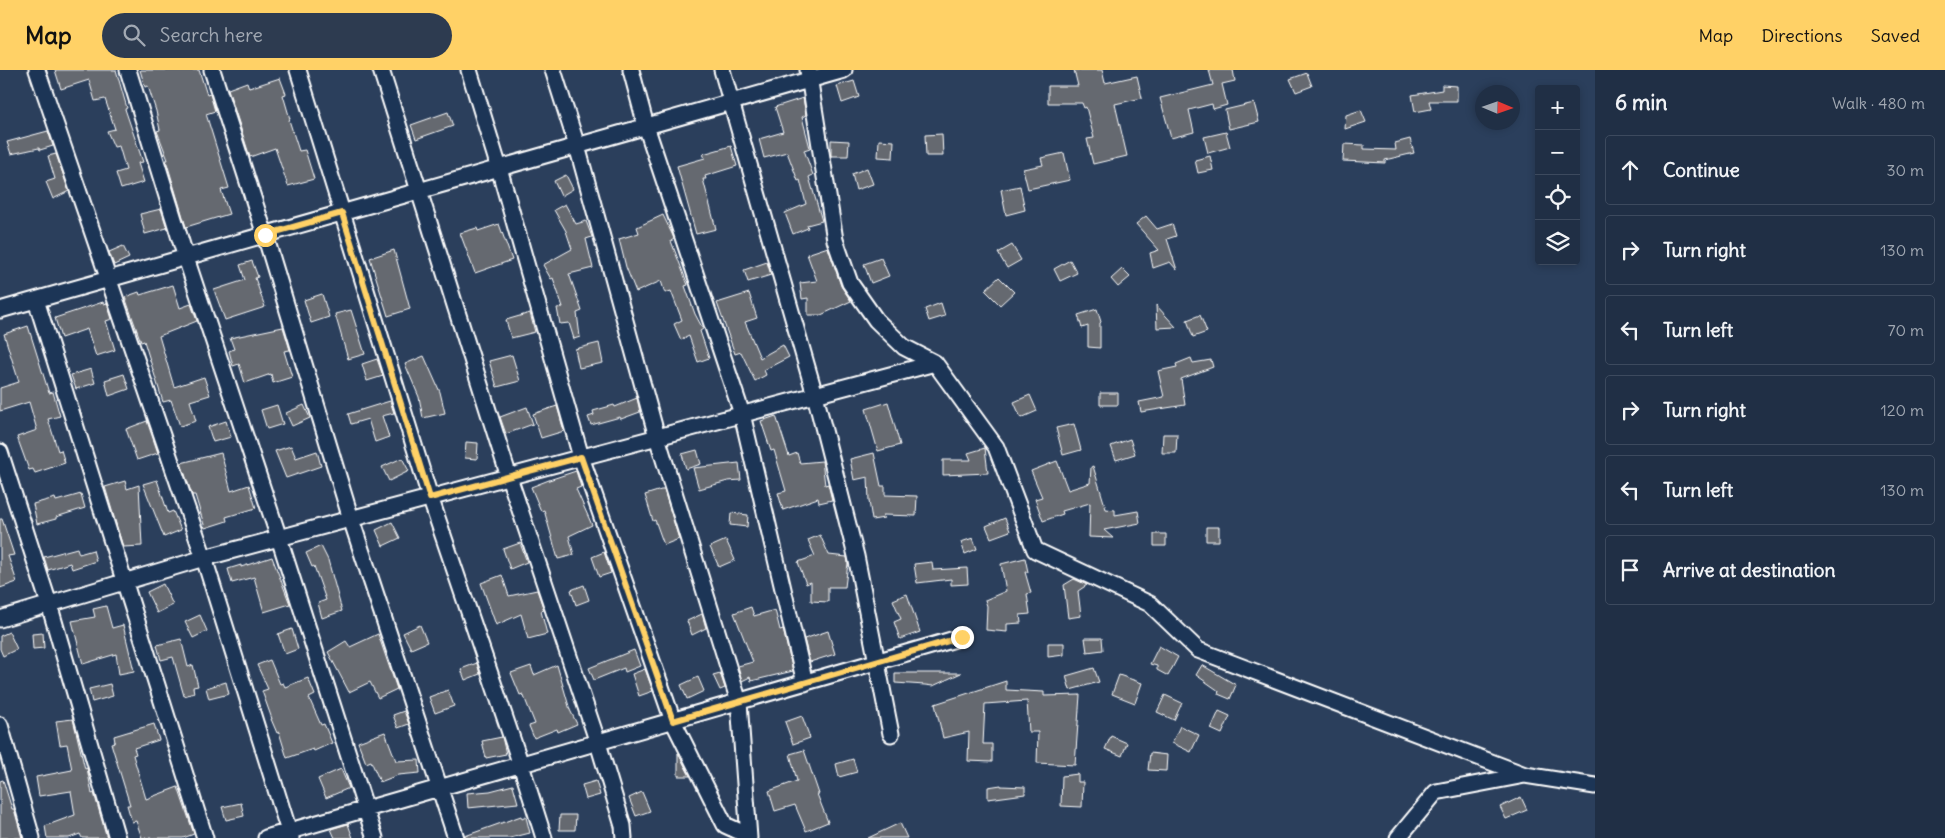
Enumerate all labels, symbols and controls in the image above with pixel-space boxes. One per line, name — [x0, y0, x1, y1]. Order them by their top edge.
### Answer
search box — [102, 13, 452, 58]
text: Map — [25, 20, 72, 50]
icon: search — [120, 21, 148, 49]
text: Search here — [160, 23, 263, 47]
text: Map — [1698, 24, 1733, 47]
text: Directions — [1761, 24, 1843, 47]
text: Saved — [1871, 24, 1920, 47]
north arrow — [1475, 85, 1520, 130]
map controls — [1535, 85, 1580, 265]
button: + — [1535, 85, 1580, 130]
text: 6 min — [1615, 89, 1667, 116]
text: Walk · 480 m — [1832, 93, 1925, 113]
button: − — [1535, 130, 1580, 175]
icon: ahead — [1616, 156, 1644, 184]
text: Continue — [1663, 158, 1740, 182]
text: 30 m — [1887, 160, 1924, 180]
button: locate — [1535, 175, 1580, 220]
button: layers — [1535, 220, 1580, 265]
route start — [254, 224, 277, 247]
icon: right — [1616, 236, 1644, 264]
text: Turn right — [1663, 238, 1746, 262]
text: 130 m — [1880, 240, 1924, 260]
icon: left — [1616, 316, 1644, 344]
text: Turn left — [1663, 318, 1733, 342]
text: 70 m — [1888, 320, 1924, 340]
icon: right — [1616, 396, 1644, 424]
text: Turn right — [1663, 398, 1746, 422]
text: 120 m — [1881, 400, 1924, 420]
icon: left — [1616, 476, 1644, 504]
text: Turn left — [1663, 478, 1733, 502]
text: 130 m — [1880, 480, 1924, 500]
icon: arrive — [1616, 556, 1644, 584]
text: Arrive at destination — [1663, 558, 1836, 582]
route end — [951, 626, 974, 649]

